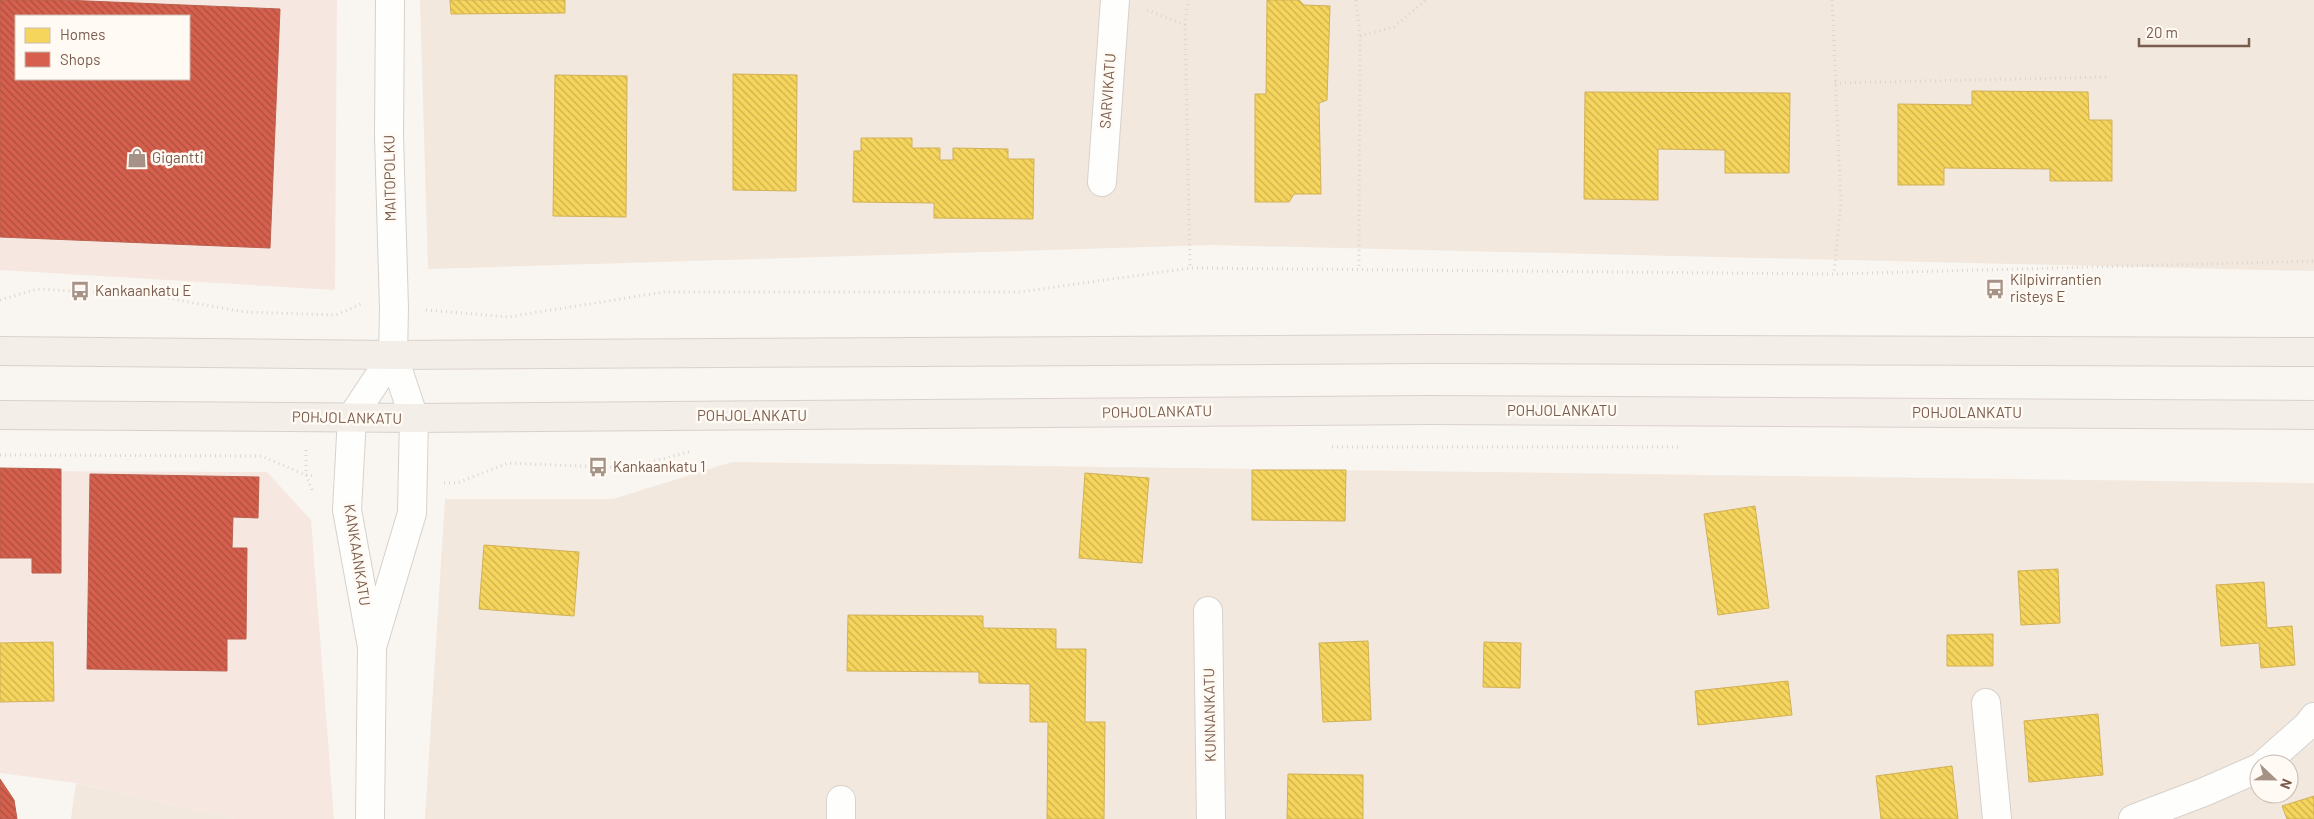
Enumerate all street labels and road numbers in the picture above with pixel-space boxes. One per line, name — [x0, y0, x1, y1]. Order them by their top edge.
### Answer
street label: SARVIKATU — [1095, 53, 1119, 129]
street label: MAITOPOLKU — [379, 135, 399, 221]
street label: POHJOLANKATU — [1102, 401, 1212, 421]
street label: POHJOLANKATU — [1507, 401, 1617, 419]
street label: POHJOLANKATU — [1912, 403, 2022, 421]
street label: POHJOLANKATU — [697, 406, 807, 424]
street label: POHJOLANKATU — [292, 407, 402, 427]
street label: KANKAANKATU — [341, 503, 375, 607]
street label: KUNNANKATU — [1199, 668, 1219, 762]

